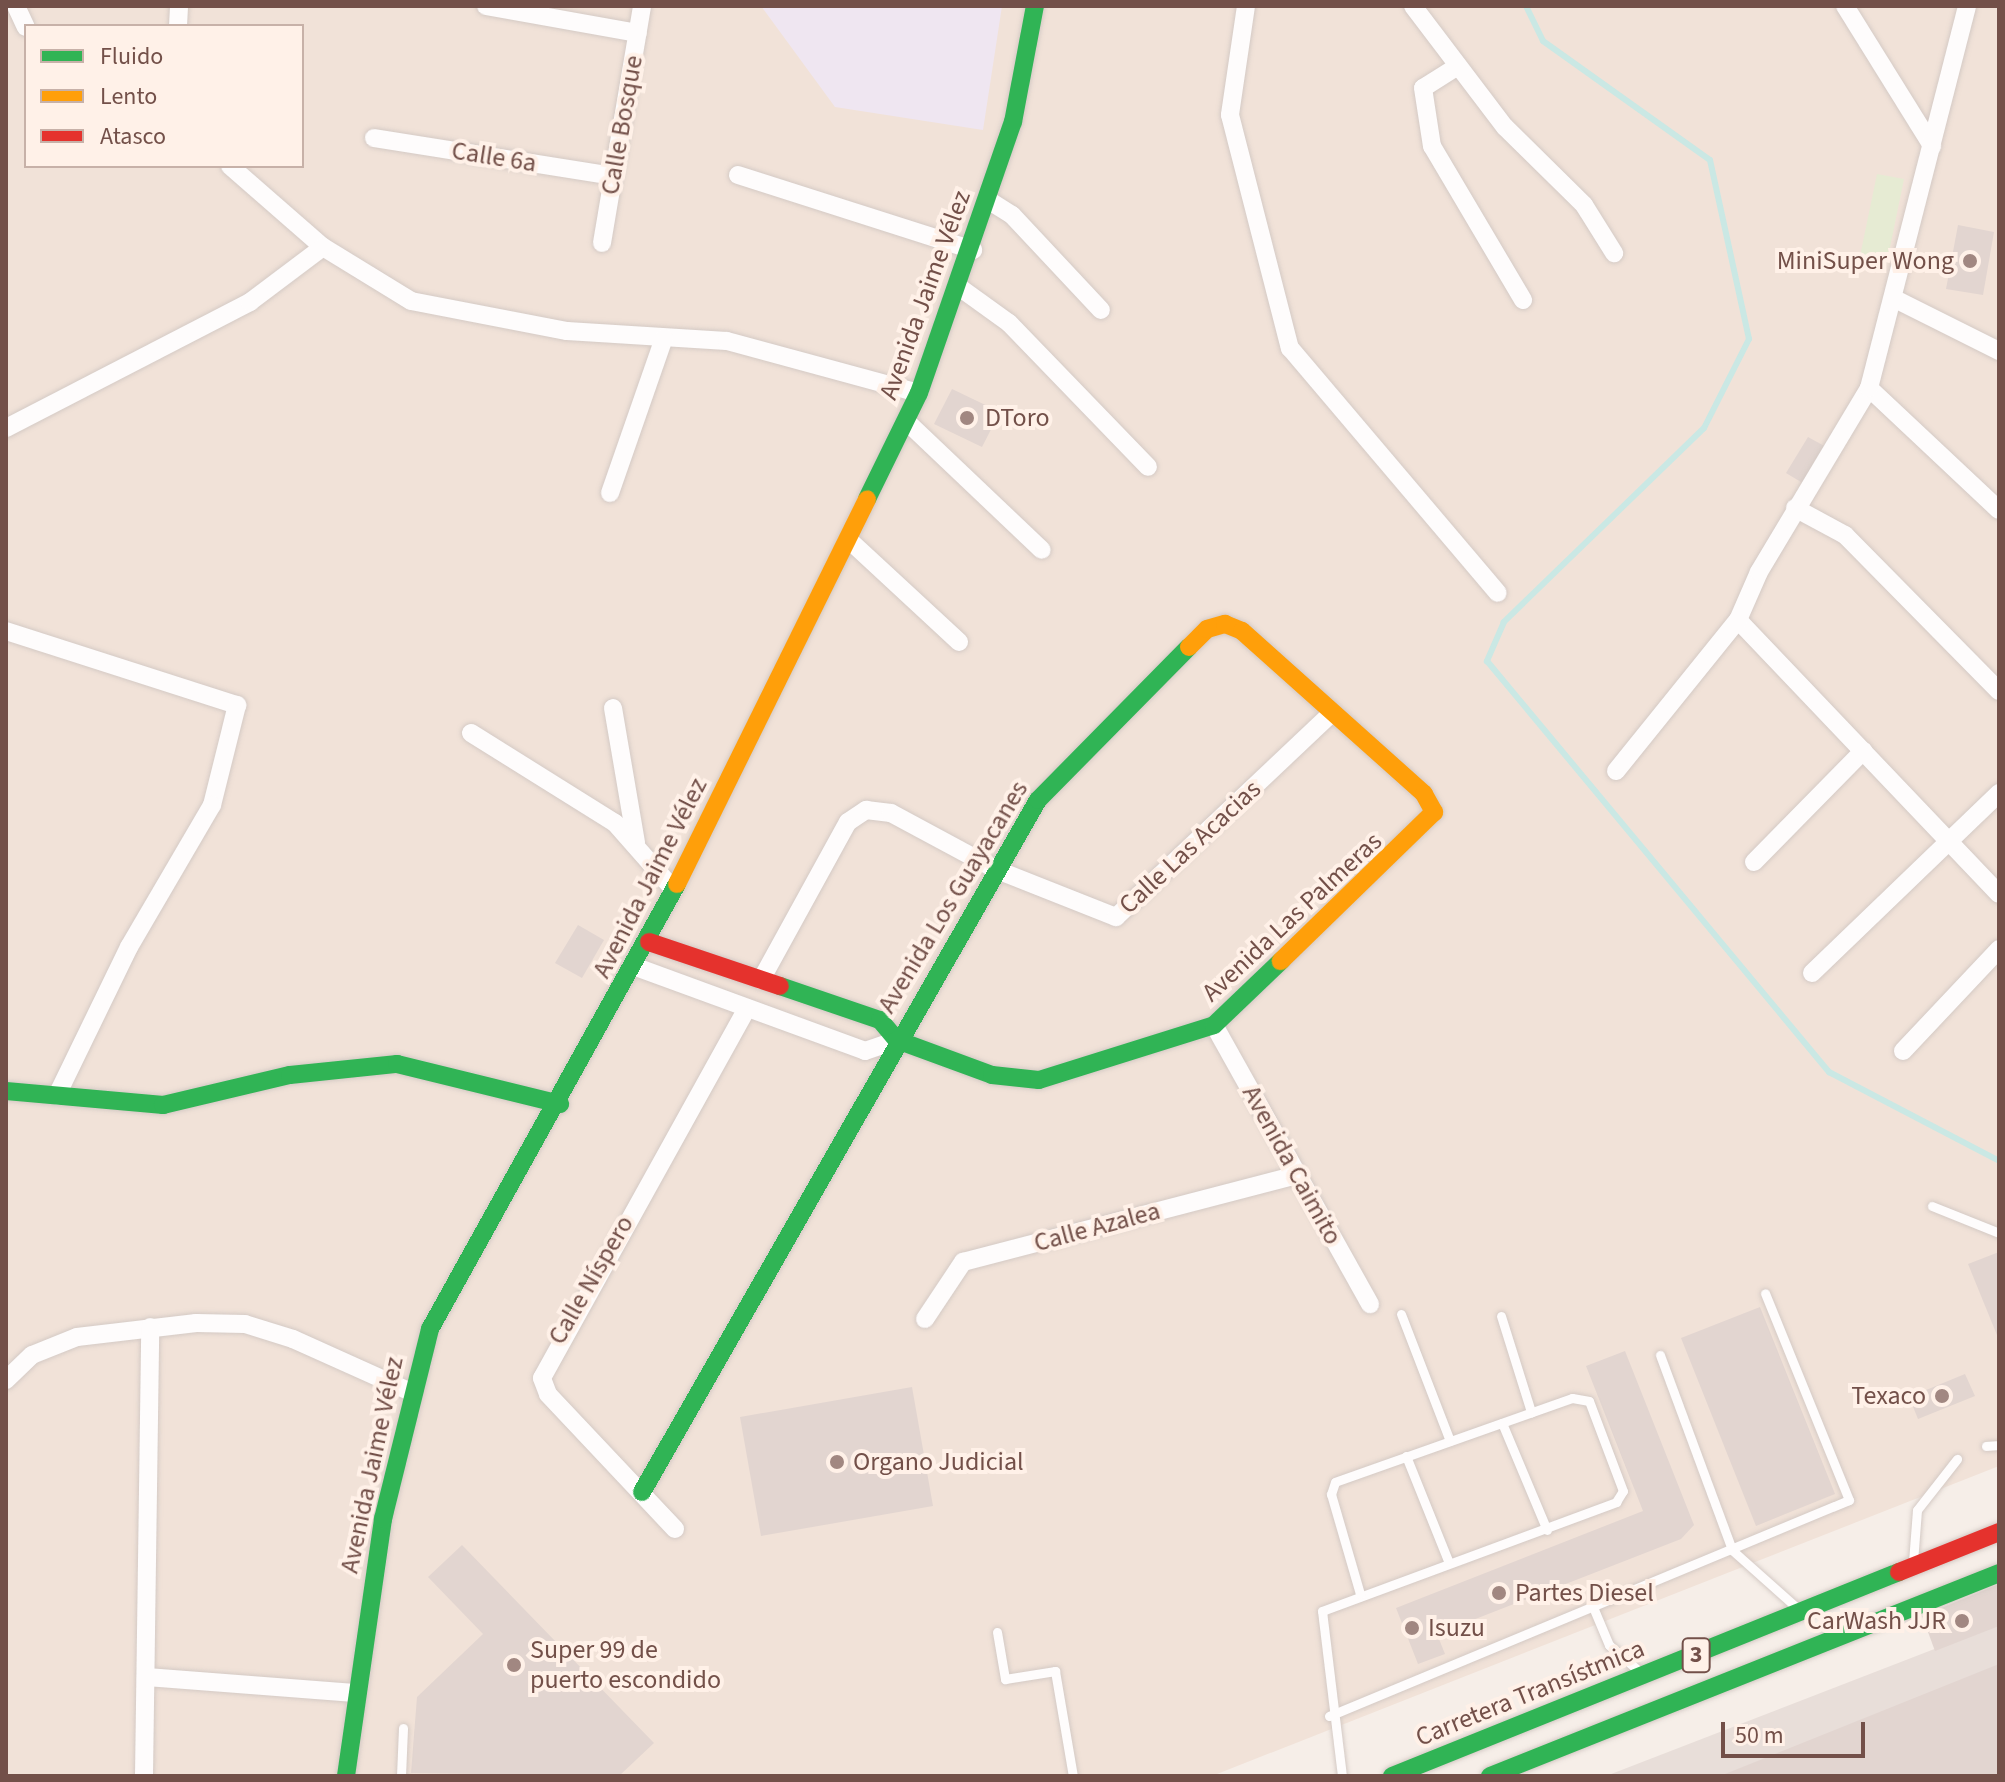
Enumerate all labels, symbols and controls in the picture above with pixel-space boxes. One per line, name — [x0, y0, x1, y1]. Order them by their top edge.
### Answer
legend — [24, 24, 304, 168]
text: Fluido — [100, 39, 163, 74]
street label: Calle Bosque — [594, 53, 650, 197]
text: Lento — [100, 79, 157, 114]
text: Atasco — [100, 119, 166, 154]
street label: Calle 6a — [449, 135, 539, 179]
street label: Avenida Jaime Vélez — [873, 186, 977, 404]
place label: MiniSuper Wong — [1777, 245, 1954, 277]
marker: MiniSuper Wong — [1961, 252, 1979, 270]
place label: DToro — [985, 402, 1050, 434]
marker: DToro — [956, 407, 978, 429]
street label: Avenida Jaime Vélez — [586, 773, 714, 983]
street label: Calle Las Acacias — [1113, 773, 1267, 921]
street label: Avenida Los Guayacanes — [871, 775, 1035, 1019]
street label: Avenida Las Palmeras — [1196, 826, 1388, 1008]
street label: Avenida Caimito — [1235, 1080, 1349, 1250]
street label: Calle Azalea — [1031, 1195, 1163, 1259]
street label: Calle Níspero — [542, 1210, 640, 1350]
street label: Avenida Jaime Vélez — [334, 1354, 410, 1576]
place label: Texaco — [1851, 1380, 1926, 1412]
marker: Texaco — [1933, 1387, 1951, 1405]
place label: Organo Judicial — [853, 1446, 1024, 1478]
marker: Organo Judicial — [828, 1453, 846, 1471]
place label: Partes Diesel — [1515, 1577, 1654, 1609]
marker: Partes Diesel — [1490, 1584, 1508, 1602]
place label: CarWash JJR — [1807, 1605, 1946, 1637]
place label: Isuzu — [1428, 1612, 1485, 1644]
marker: CarWash JJR — [1953, 1612, 1971, 1630]
marker: Isuzu — [1403, 1619, 1421, 1637]
street label: Carretera Transístmica — [1411, 1633, 1649, 1753]
place label: Super 99 de puerto escondido — [530, 1634, 721, 1696]
road number: 3 — [1680, 1635, 1712, 1675]
marker: Super 99 de puerto escondido — [505, 1656, 523, 1674]
scale bar — [1725, 1706, 1869, 1756]
text: 50 m — [1735, 1718, 1784, 1753]

